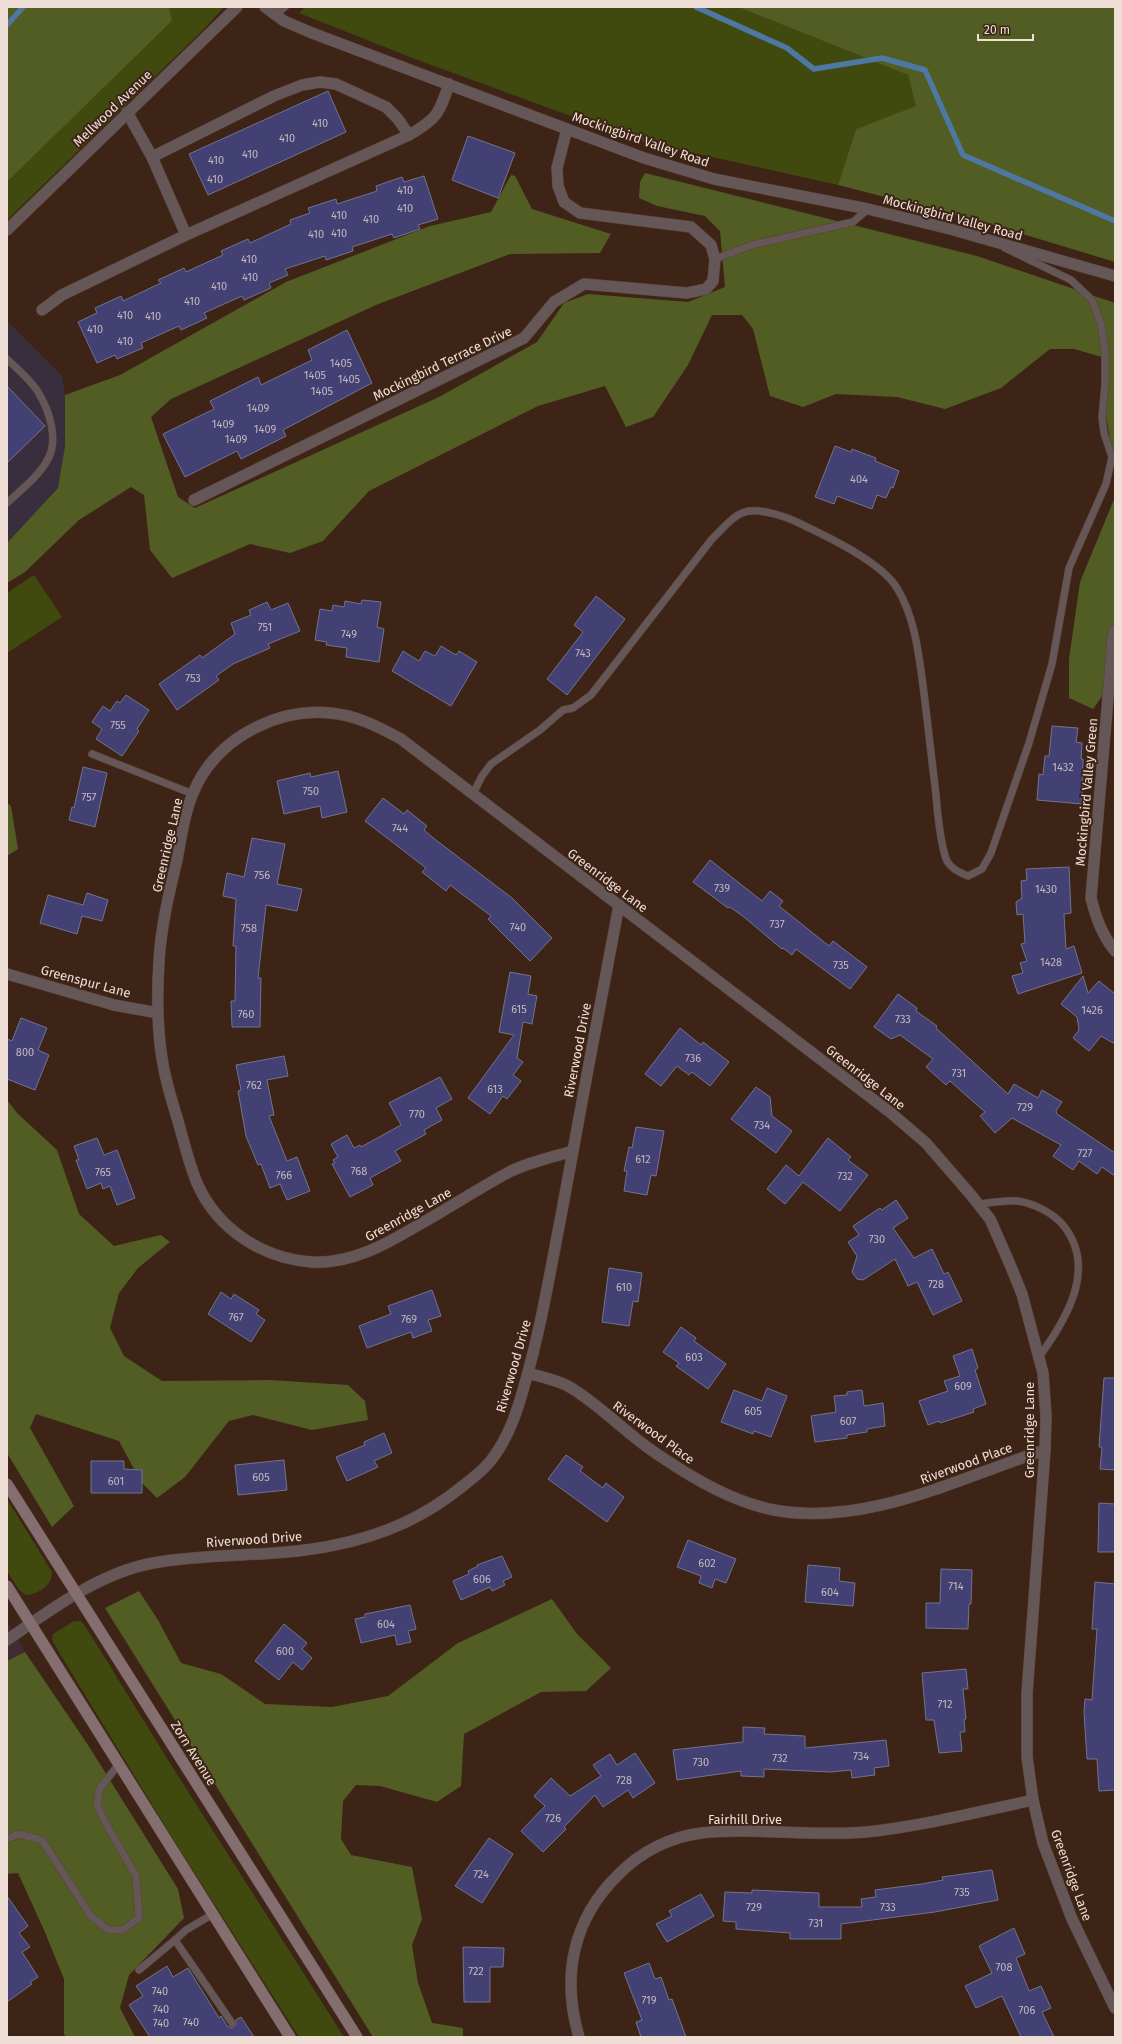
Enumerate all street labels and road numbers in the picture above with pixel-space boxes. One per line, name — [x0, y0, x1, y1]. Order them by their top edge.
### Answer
street label: Mellwood Avenue — [70, 67, 155, 150]
street label: Mockingbird Valley Road — [570, 109, 711, 170]
street label: Mockingbird Valley Road — [881, 192, 1024, 243]
street label: Mockingbird Terrace Drive — [370, 323, 514, 404]
street label: Mockingbird Valley Green — [1073, 717, 1100, 867]
street label: Greenridge Lane — [149, 797, 186, 894]
street label: Greenridge Lane — [565, 845, 651, 915]
street label: Greenspur Lane — [39, 962, 133, 1001]
street label: Riverwood Drive — [561, 1001, 594, 1099]
street label: Greenridge Lane — [823, 1042, 908, 1113]
street label: Greenridge Lane — [363, 1185, 454, 1244]
street label: Riverwood Drive — [493, 1318, 534, 1414]
street label: Greenridge Lane — [1022, 1382, 1037, 1478]
street label: Riverwood Place — [610, 1398, 697, 1467]
street label: Riverwood Place — [918, 1440, 1014, 1487]
street label: Riverwood Drive — [206, 1529, 303, 1550]
street label: Zorn Avenue — [168, 1718, 219, 1788]
street label: Fairhill Drive — [708, 1812, 782, 1827]
street label: Greenridge Lane — [1048, 1827, 1095, 1923]

